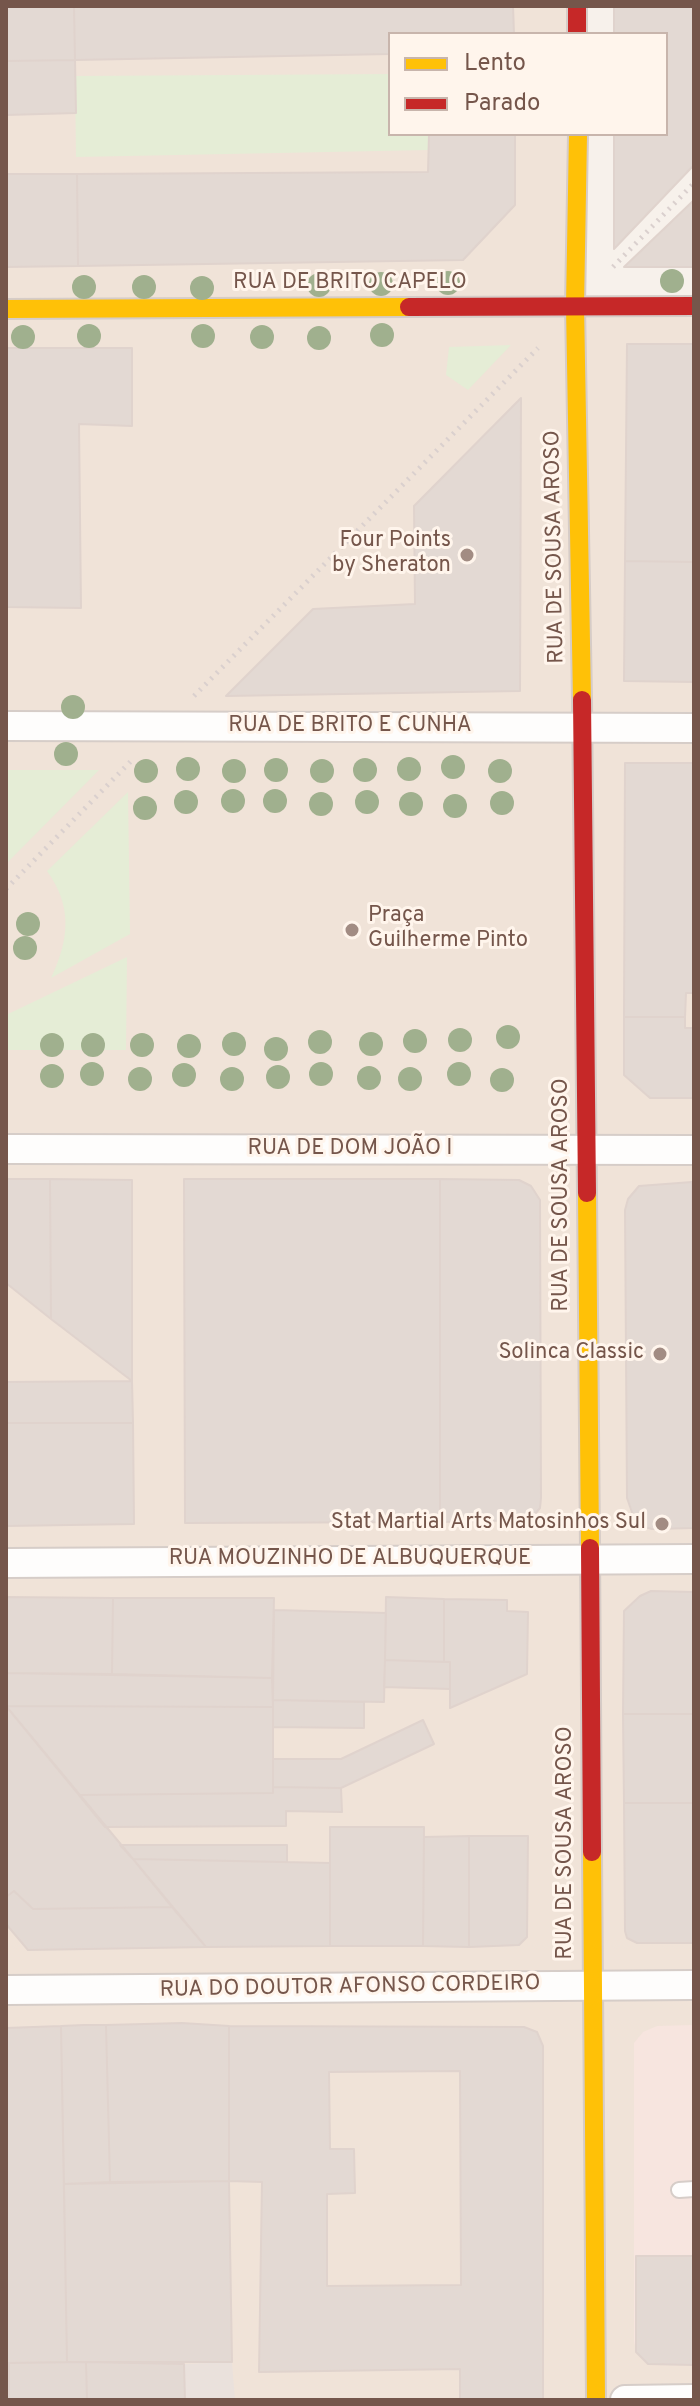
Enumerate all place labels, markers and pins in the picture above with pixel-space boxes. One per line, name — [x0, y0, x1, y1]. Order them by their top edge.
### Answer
place label: Four Points by Sheraton — [332, 529, 451, 580]
marker: Four Points by Sheraton — [458, 546, 476, 564]
place label: Praça Guilherme Pinto — [368, 904, 528, 956]
marker: Praça Guilherme Pinto — [343, 921, 361, 939]
place label: Solinca Classic — [499, 1341, 644, 1367]
marker: Solinca Classic — [651, 1345, 669, 1363]
place label: Stat Martial Arts Matosinhos Sul — [331, 1511, 646, 1537]
marker: Stat Martial Arts Matosinhos Sul — [653, 1515, 671, 1533]

